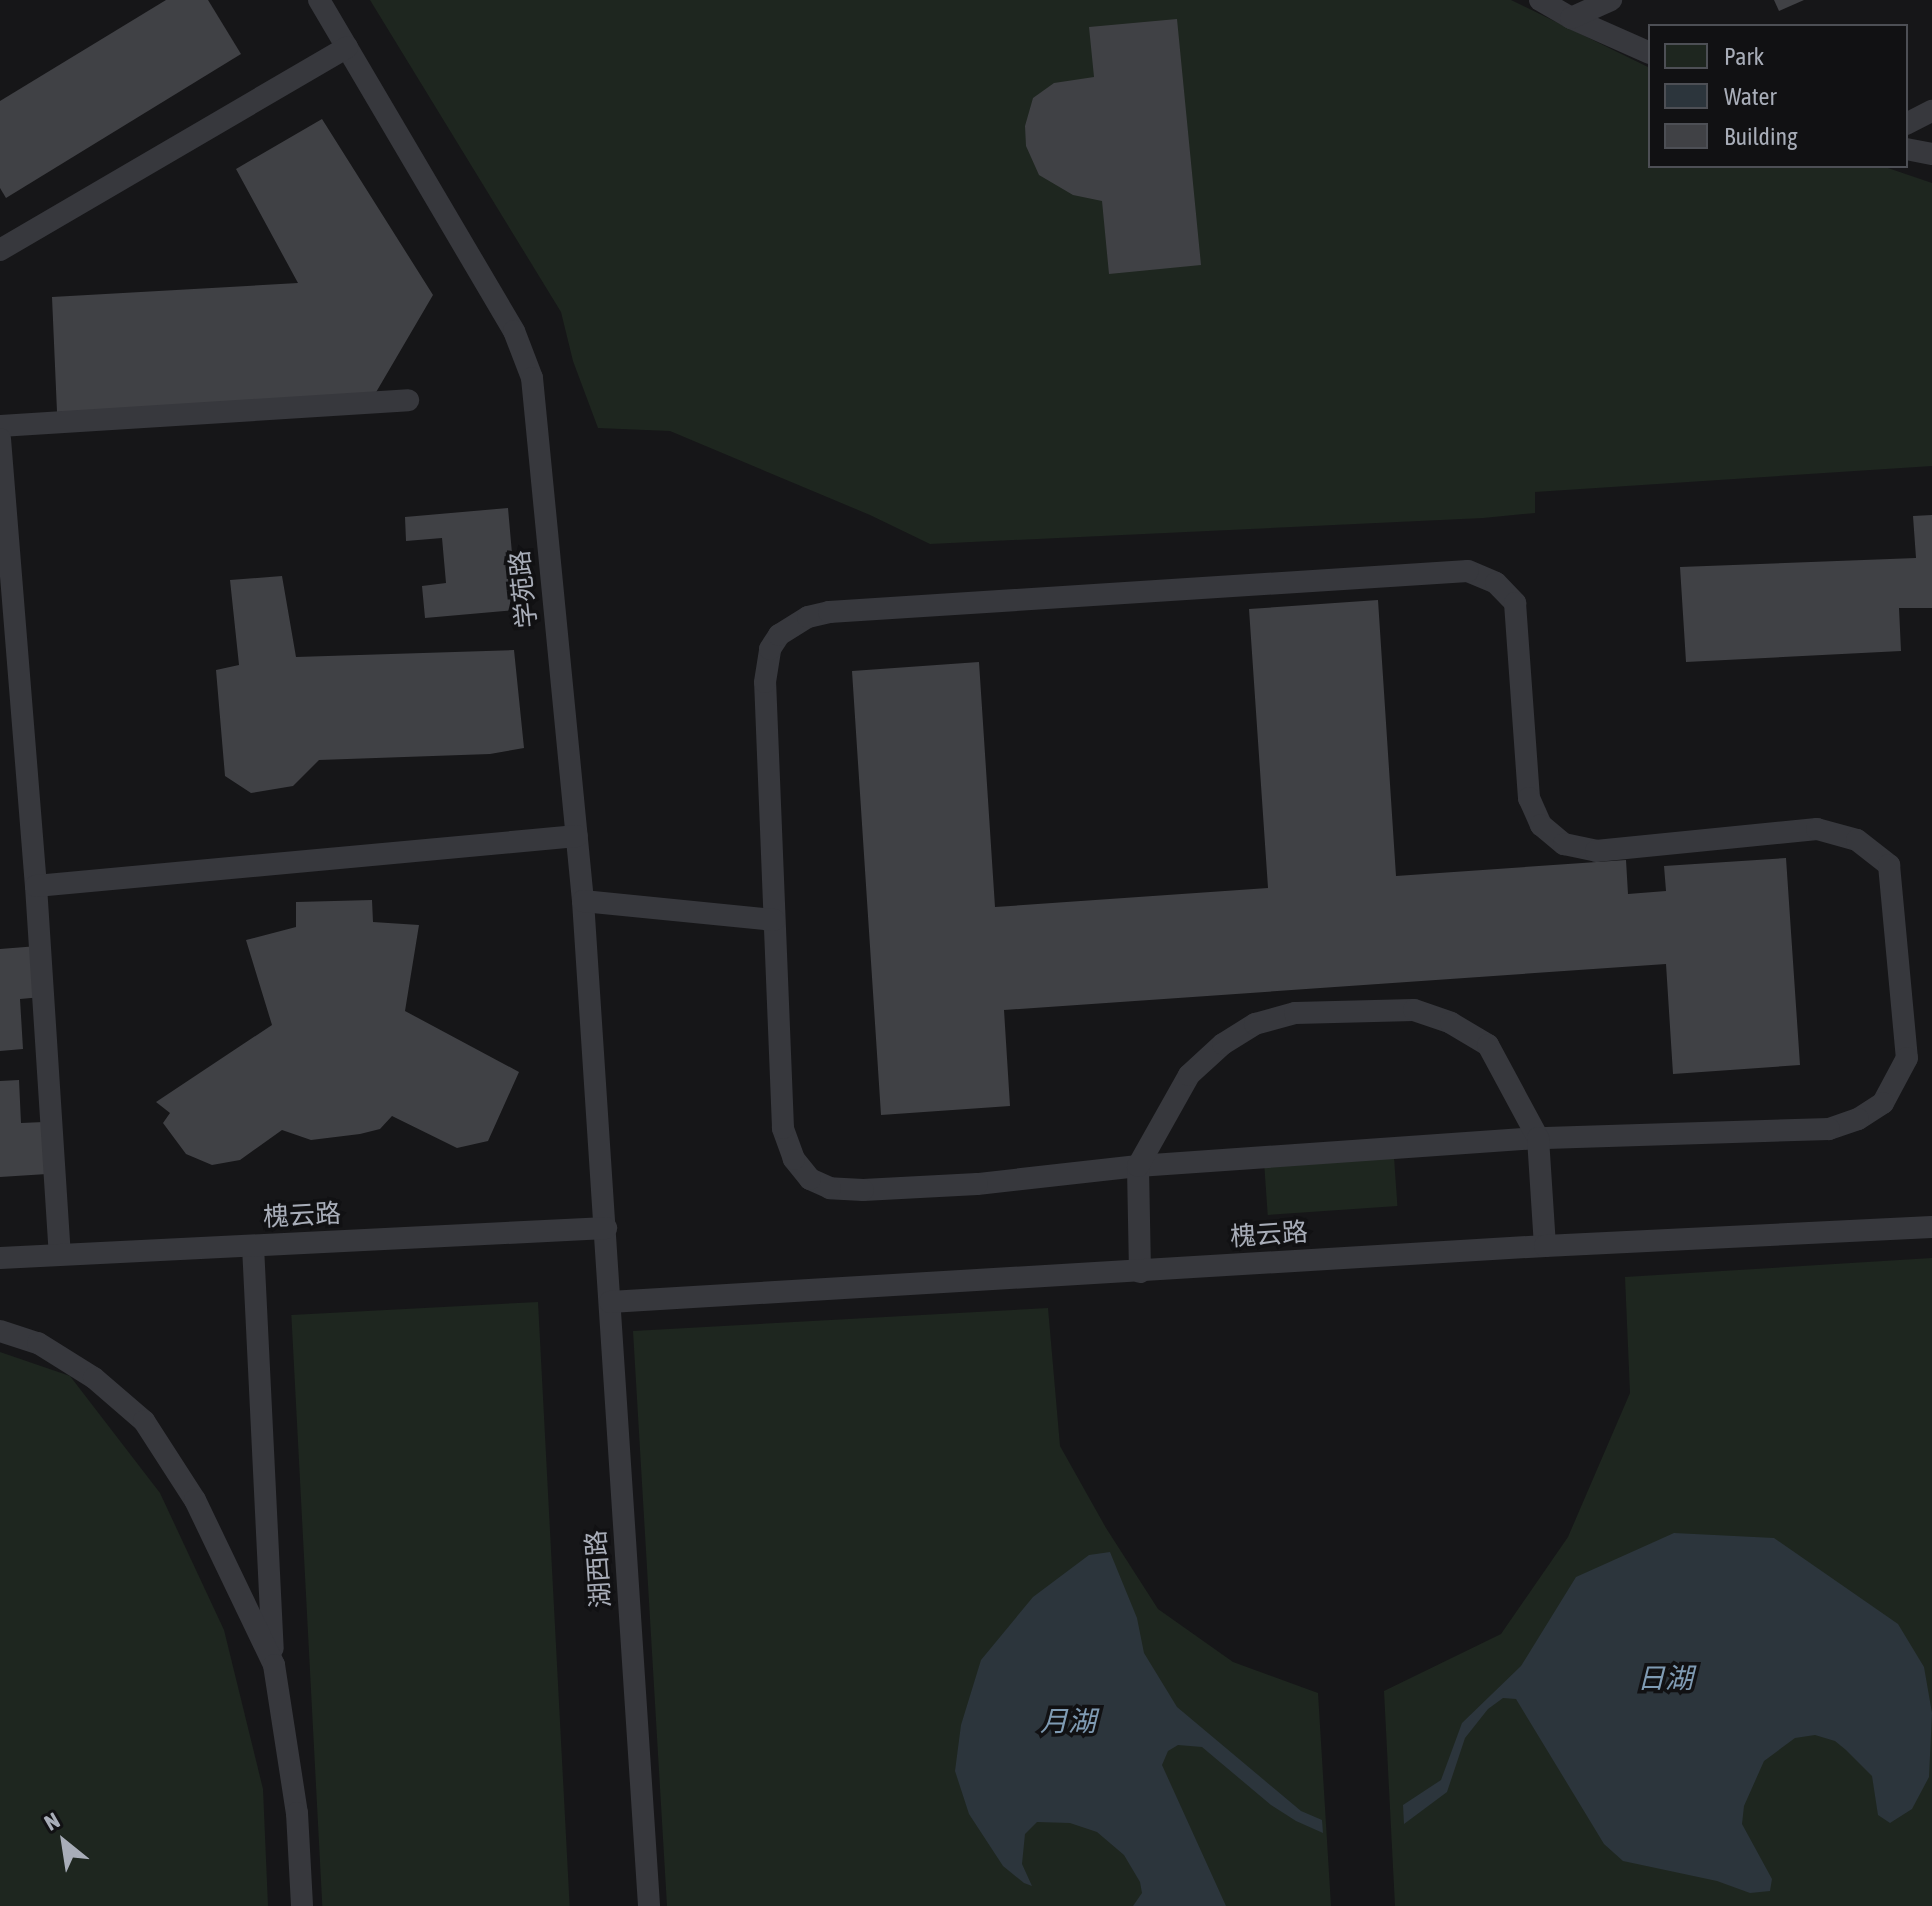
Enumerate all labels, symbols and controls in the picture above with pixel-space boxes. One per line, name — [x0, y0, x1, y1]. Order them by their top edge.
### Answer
legend — [1648, 24, 1908, 168]
text: Park — [1724, 43, 1764, 70]
text: Water — [1724, 83, 1777, 110]
text: Building — [1724, 123, 1797, 150]
street label: 学苑路 — [504, 549, 544, 629]
street label: 槐云路 — [262, 1198, 342, 1234]
street label: 槐云路 — [1229, 1217, 1309, 1253]
street label: 湖西路 — [581, 1529, 617, 1609]
water label: 日湖 — [1637, 1661, 1693, 1695]
water label: 月湖 — [1040, 1704, 1096, 1738]
north arrow — [24, 1802, 104, 1882]
text: N — [40, 1807, 64, 1836]

